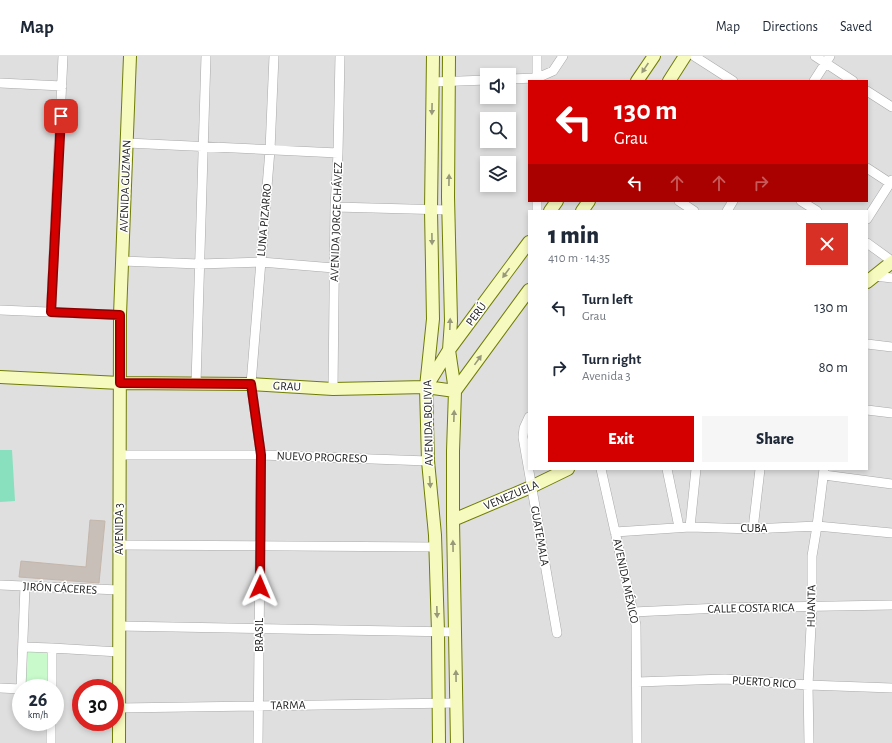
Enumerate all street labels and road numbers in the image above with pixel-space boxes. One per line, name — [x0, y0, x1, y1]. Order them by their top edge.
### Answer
street label: AVENIDA GUZMAN — [117, 139, 133, 233]
street label: AVENIDA JORGE CHÁVEZ — [327, 162, 344, 282]
street label: LUNA PIZARRO — [255, 183, 273, 257]
street label: PERÚ — [463, 299, 488, 328]
street label: GRAU — [273, 379, 301, 393]
street label: AVENIDA BOLIVIA — [421, 380, 435, 466]
street label: NUEVO PROGRESO — [276, 449, 368, 465]
street label: VENEZUELA — [482, 478, 540, 512]
street label: AVENIDA 3 — [113, 503, 125, 555]
street label: GUATEMALA — [529, 505, 551, 567]
street label: CUBA — [740, 522, 768, 534]
street label: AVENIDA MÉXICO — [611, 537, 642, 625]
street label: JIRÓN CÁCERES — [23, 579, 98, 596]
street label: HUANTA — [805, 585, 817, 627]
street label: CALLE COSTA RICA — [707, 601, 795, 615]
street label: BRASIL — [253, 618, 265, 652]
street label: PUERTO RICO — [732, 674, 797, 690]
street label: TARMA — [270, 699, 306, 711]

